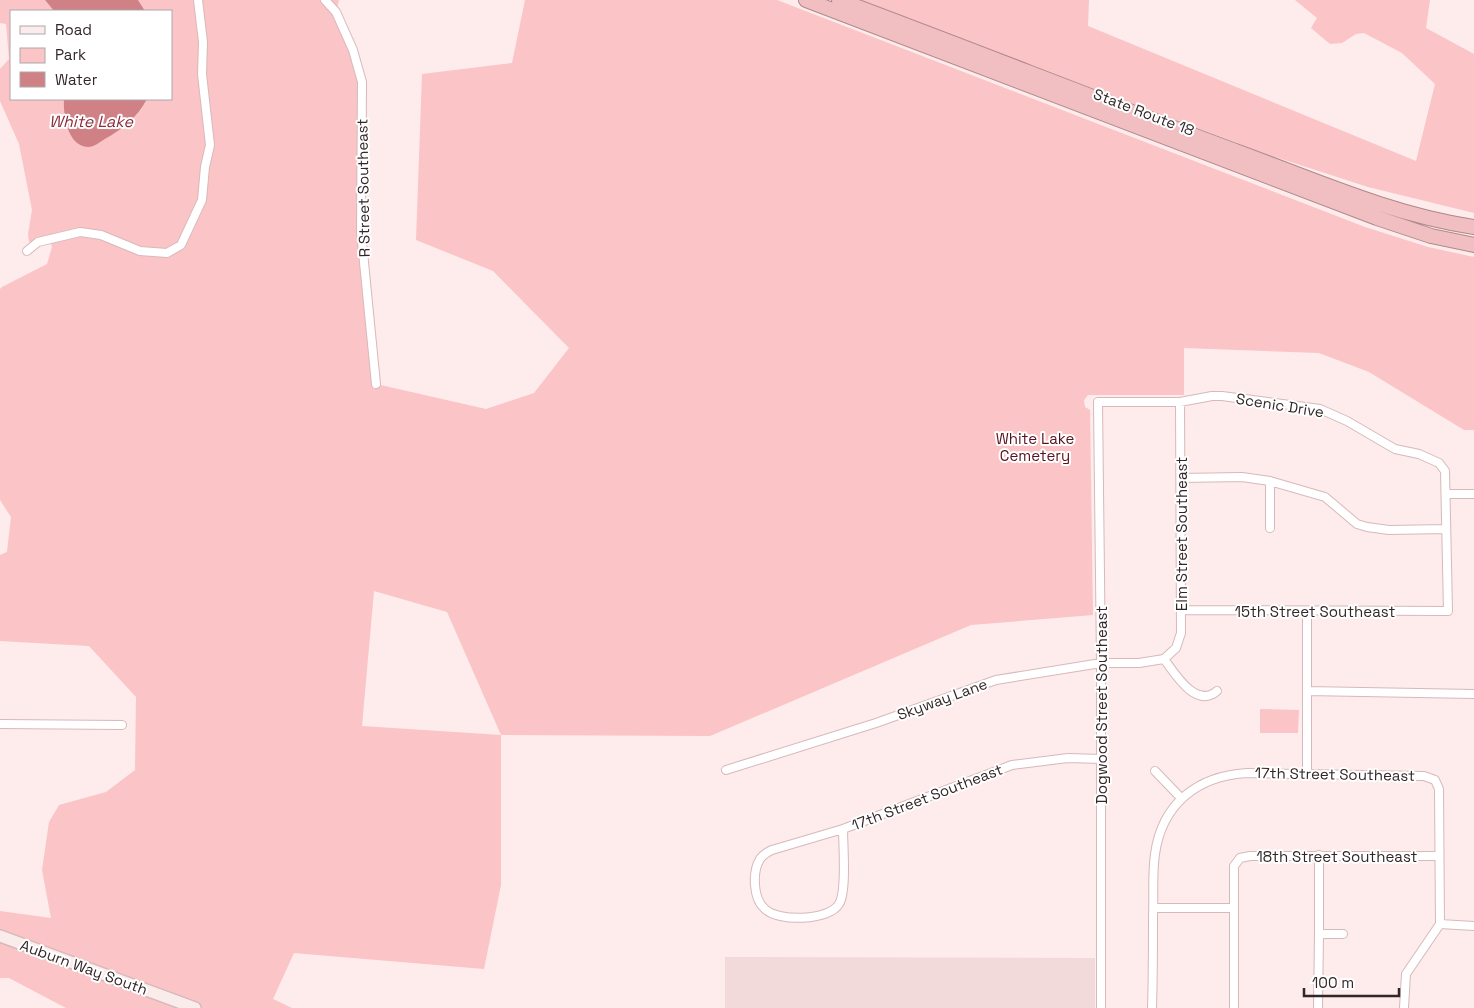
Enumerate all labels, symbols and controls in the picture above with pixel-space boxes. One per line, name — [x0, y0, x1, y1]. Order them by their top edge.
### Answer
legend — [10, 10, 172, 100]
text: Road — [55, 20, 92, 39]
text: Park — [55, 45, 86, 64]
text: Water — [55, 70, 98, 89]
street label: State Route 18 — [1091, 84, 1197, 140]
water label: White Lake — [49, 111, 134, 132]
street label: R Street Southeast — [352, 118, 374, 258]
street label: Scenic Drive — [1235, 389, 1325, 421]
park label: White Lake Cemetery — [996, 429, 1074, 465]
street label: Elm Street Southeast — [1172, 457, 1191, 611]
street label: 15th Street Southeast — [1235, 602, 1395, 621]
street label: Dogwood Street Southeast — [1092, 606, 1111, 804]
street label: Skyway Lane — [894, 674, 990, 724]
street label: 17th Street Southeast — [849, 759, 1005, 835]
street label: 17th Street Southeast — [1255, 763, 1415, 785]
street label: 18th Street Southeast — [1256, 847, 1418, 866]
street label: Auburn Way South — [18, 935, 150, 999]
scale bar — [1304, 966, 1399, 998]
text: 100 m — [1312, 973, 1354, 992]

